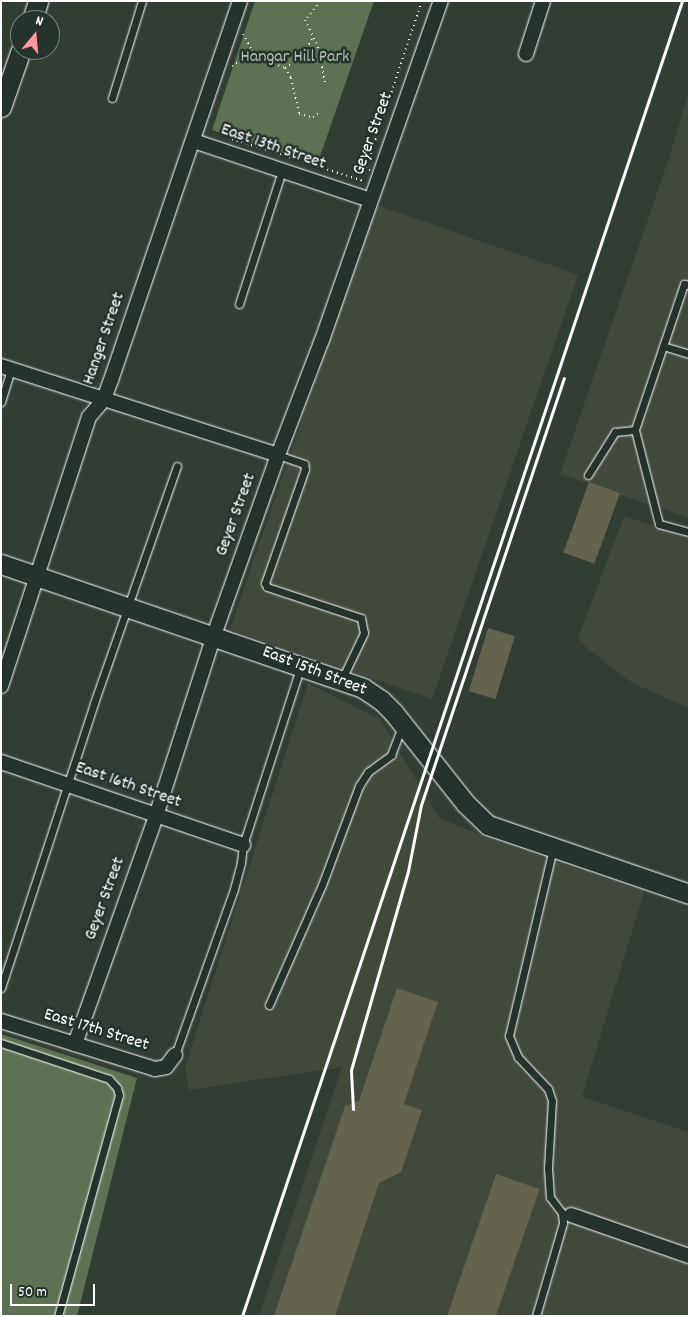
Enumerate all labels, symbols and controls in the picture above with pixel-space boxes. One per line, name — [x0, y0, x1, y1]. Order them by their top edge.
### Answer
north arrow — [10, 10, 60, 60]
text: N — [33, 11, 45, 32]
park label: Hangar Hill Park — [241, 47, 349, 69]
street label: Geyer Street — [349, 90, 399, 178]
street label: East 13th Street — [218, 120, 328, 176]
street label: Hanger Street — [79, 290, 131, 388]
street label: Geyer Street — [212, 471, 262, 559]
street label: East 15th Street — [259, 642, 369, 702]
street label: East 16th Street — [72, 758, 184, 814]
street label: Geyer Street — [81, 855, 131, 943]
street label: East 17th Street — [41, 1005, 151, 1057]
scale bar — [12, 1274, 98, 1306]
text: 50 m — [18, 1282, 47, 1304]

